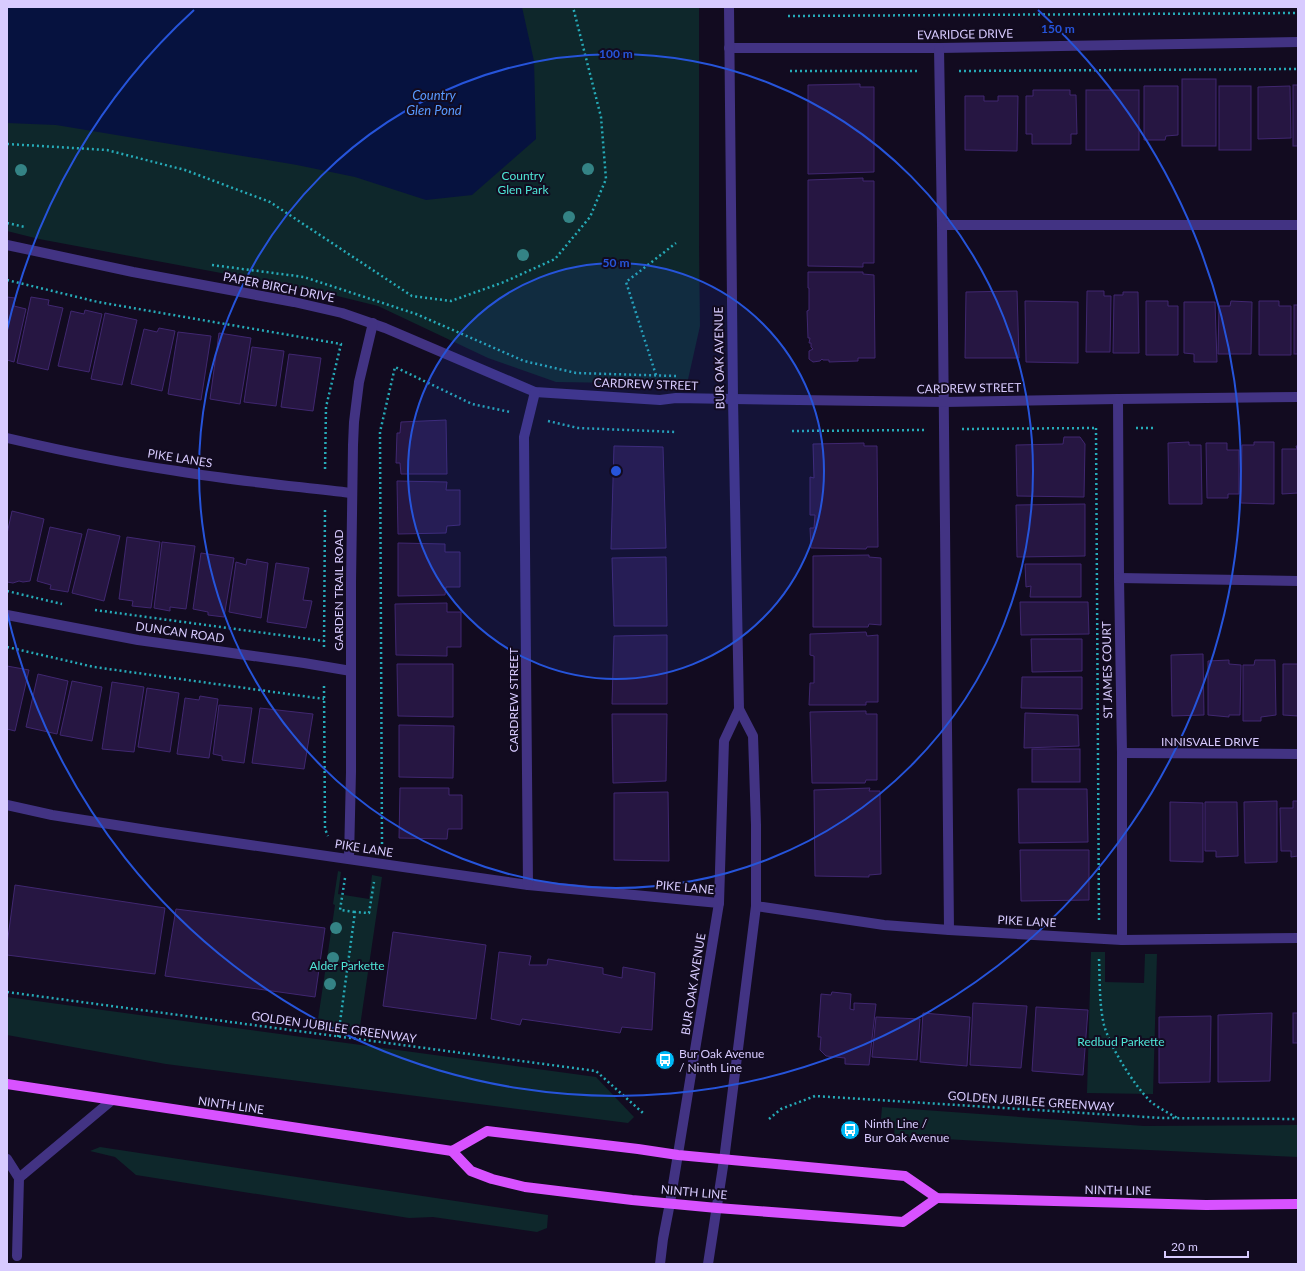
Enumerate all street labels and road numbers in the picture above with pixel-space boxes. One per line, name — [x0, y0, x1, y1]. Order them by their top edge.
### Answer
street label: EVARIDGE DRIVE — [917, 26, 1013, 42]
street label: PAPER BIRCH DRIVE — [222, 269, 336, 305]
street label: BUR OAK AVENUE — [711, 306, 727, 409]
street label: CARDREW STREET — [593, 375, 699, 393]
street label: CARDREW STREET — [917, 380, 1021, 396]
street label: PIKE LANES — [147, 445, 213, 471]
street label: GARDEN TRAIL ROAD — [331, 529, 346, 651]
street label: DUNCAN ROAD — [135, 618, 225, 646]
street label: ST JAMES COURT — [1099, 621, 1115, 719]
street label: CARDREW STREET — [506, 648, 521, 752]
street label: INNISVALE DRIVE — [1161, 734, 1259, 749]
street label: PIKE LANE — [334, 836, 394, 860]
street label: PIKE LANE — [655, 877, 715, 897]
street label: PIKE LANE — [997, 912, 1057, 930]
street label: BUR OAK AVENUE — [678, 932, 708, 1036]
street label: GOLDEN JUBILEE GREENWAY — [250, 1008, 418, 1046]
street label: GOLDEN JUBILEE GREENWAY — [947, 1088, 1115, 1114]
street label: NINTH LINE — [197, 1093, 265, 1117]
street label: NINTH LINE — [660, 1182, 728, 1202]
street label: NINTH LINE — [1085, 1182, 1152, 1198]

